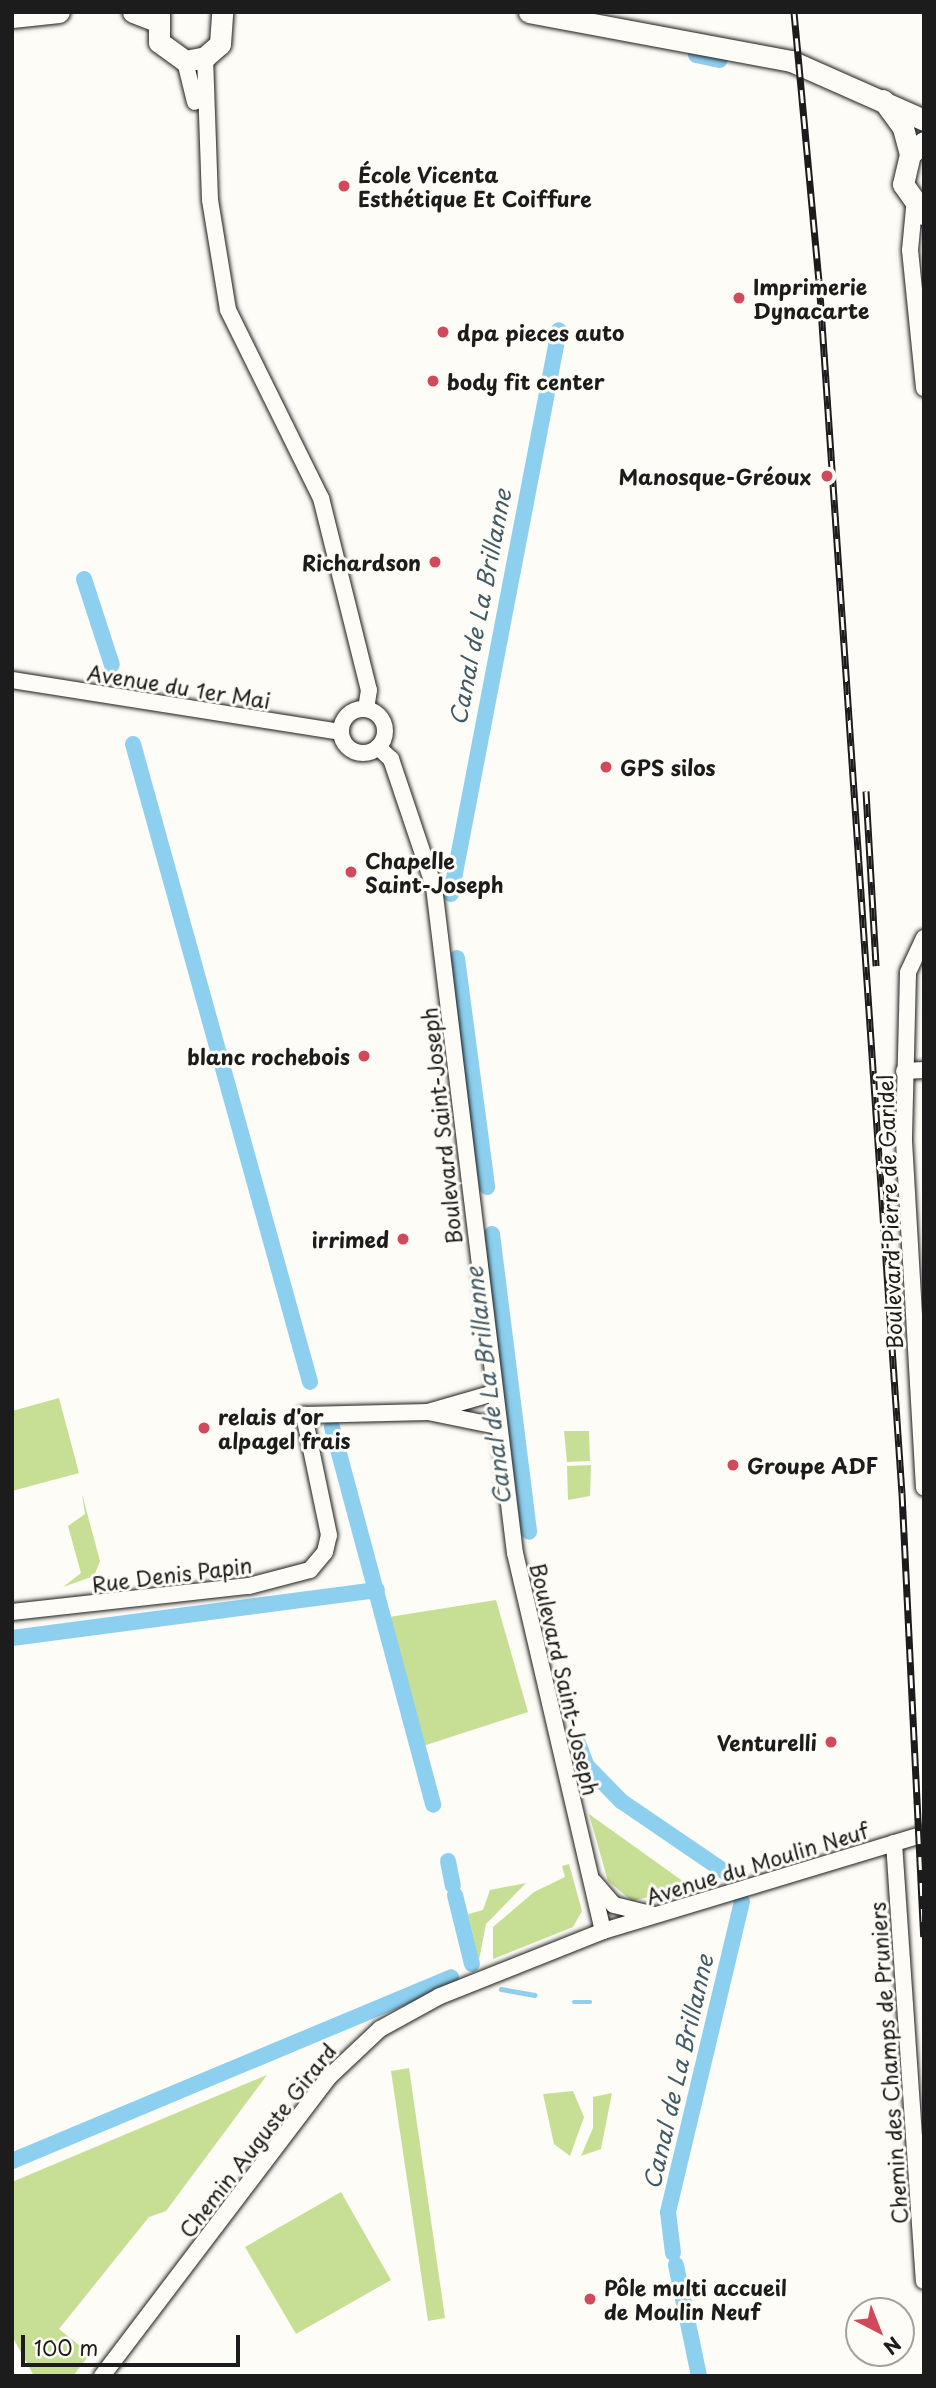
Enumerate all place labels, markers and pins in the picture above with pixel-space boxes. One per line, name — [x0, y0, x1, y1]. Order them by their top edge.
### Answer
place label: École Vicenta Esthétique Et Coiffure — [358, 161, 594, 211]
marker: École Vicenta Esthétique Et Coiffure — [336, 178, 352, 194]
place label: Imprimerie Dynacarte — [753, 273, 869, 323]
marker: Imprimerie Dynacarte — [731, 290, 747, 306]
place label: dpa pieces auto — [457, 319, 625, 345]
marker: dpa pieces auto — [435, 324, 451, 340]
place label: body fit center — [447, 368, 606, 394]
marker: body fit center — [425, 373, 441, 389]
place label: Manosque-Gréoux — [618, 463, 811, 489]
marker: Manosque-Gréoux — [817, 466, 837, 486]
place label: Richardson — [302, 549, 421, 575]
marker: Richardson — [427, 554, 443, 570]
place label: GPS silos — [620, 754, 716, 780]
marker: GPS silos — [598, 759, 614, 775]
place label: Chapelle Saint-Joseph — [365, 847, 504, 897]
marker: Chapelle Saint-Joseph — [343, 864, 359, 880]
place label: blanc rochebois — [188, 1043, 350, 1069]
marker: blanc rochebois — [356, 1048, 372, 1064]
place label: irrimed — [311, 1226, 389, 1252]
marker: irrimed — [395, 1231, 411, 1247]
place label: relais d'or alpagel frais — [218, 1403, 352, 1453]
marker: relais d'or alpagel frais — [196, 1420, 212, 1436]
place label: Groupe ADF — [747, 1452, 878, 1478]
marker: Groupe ADF — [725, 1457, 741, 1473]
place label: Venturelli — [717, 1729, 817, 1755]
marker: Venturelli — [823, 1734, 839, 1750]
place label: Pôle multi accueil de Moulin Neuf — [604, 2274, 791, 2324]
marker: Pôle multi accueil de Moulin Neuf — [582, 2291, 598, 2307]

